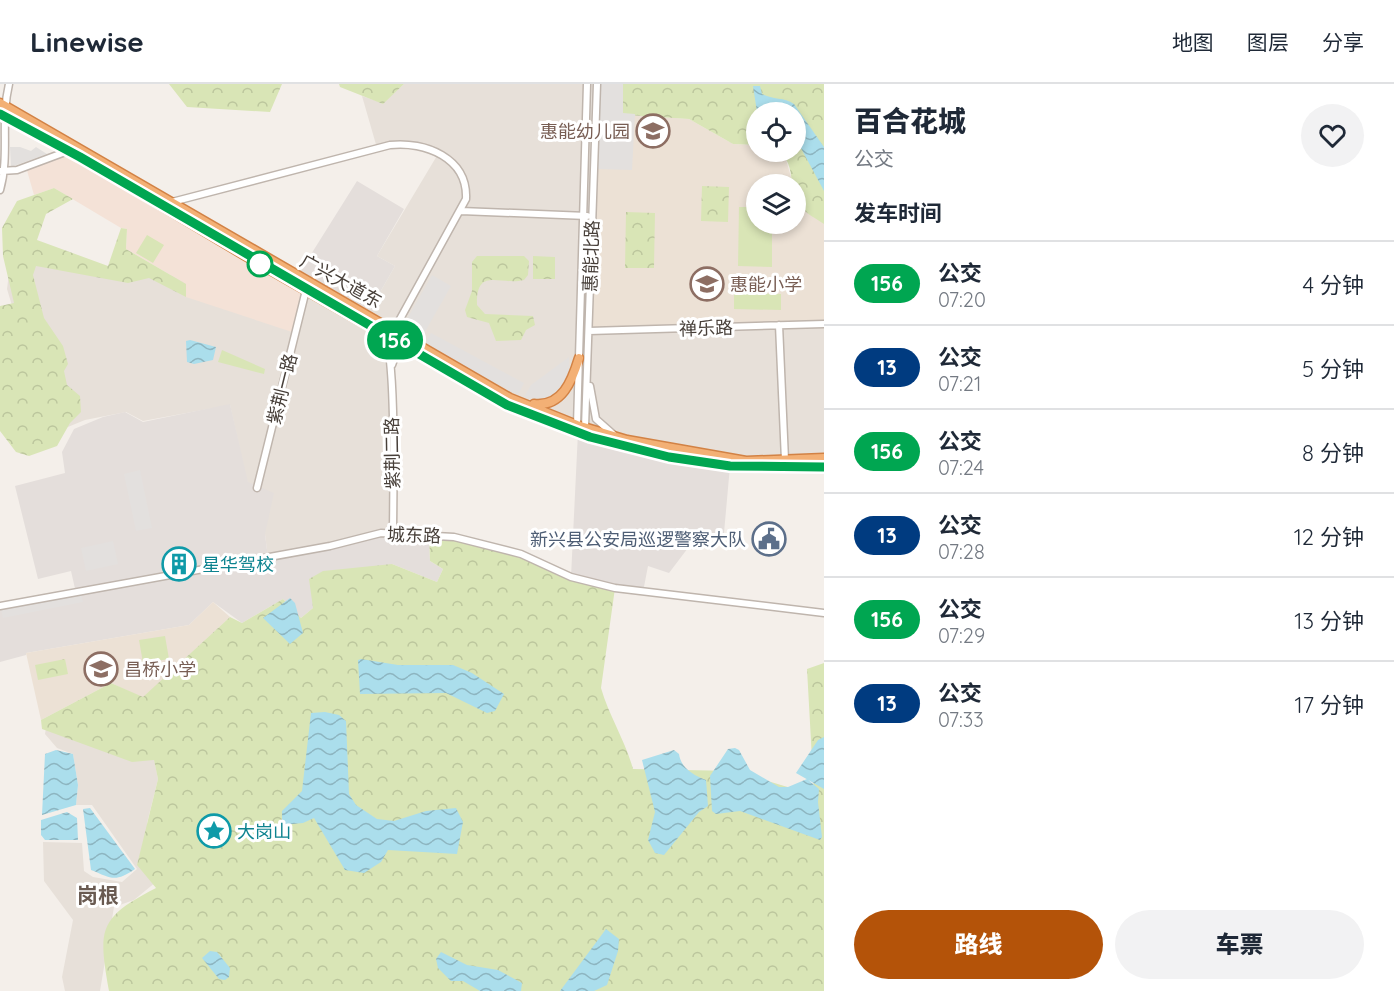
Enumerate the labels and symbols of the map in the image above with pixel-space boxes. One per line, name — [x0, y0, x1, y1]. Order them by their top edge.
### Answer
school or university icon: 惠能幼儿园 — [635, 113, 671, 149]
place label: 惠能幼儿园 — [540, 120, 630, 143]
street label: 惠能北路 — [578, 220, 604, 292]
street label: 广兴大道东 — [296, 249, 386, 313]
unlabelled marker — [247, 251, 273, 277]
school or university icon: 惠能小学 — [689, 266, 725, 302]
place label: 惠能小学 — [730, 273, 802, 296]
street label: 禅乐路 — [679, 316, 733, 340]
line badge: 156 — [360, 320, 430, 360]
street label: 紫荆一路 — [262, 351, 302, 427]
street label: 紫荆二路 — [380, 417, 404, 489]
public building icon: 新兴县公安局巡逻警察大队 — [751, 521, 787, 557]
street label: 城东路 — [387, 523, 441, 547]
place label: 新兴县公安局巡逻警察大队 — [530, 528, 746, 551]
building icon: 星华驾校 — [161, 546, 197, 582]
place label: 星华驾校 — [202, 553, 274, 576]
school or university icon: 昌桥小学 — [83, 651, 119, 687]
place label: 昌桥小学 — [124, 658, 196, 681]
place icon: 大岗山 — [196, 813, 232, 849]
place label: 大岗山 — [237, 820, 291, 843]
district label: 岗根 — [77, 882, 119, 908]

